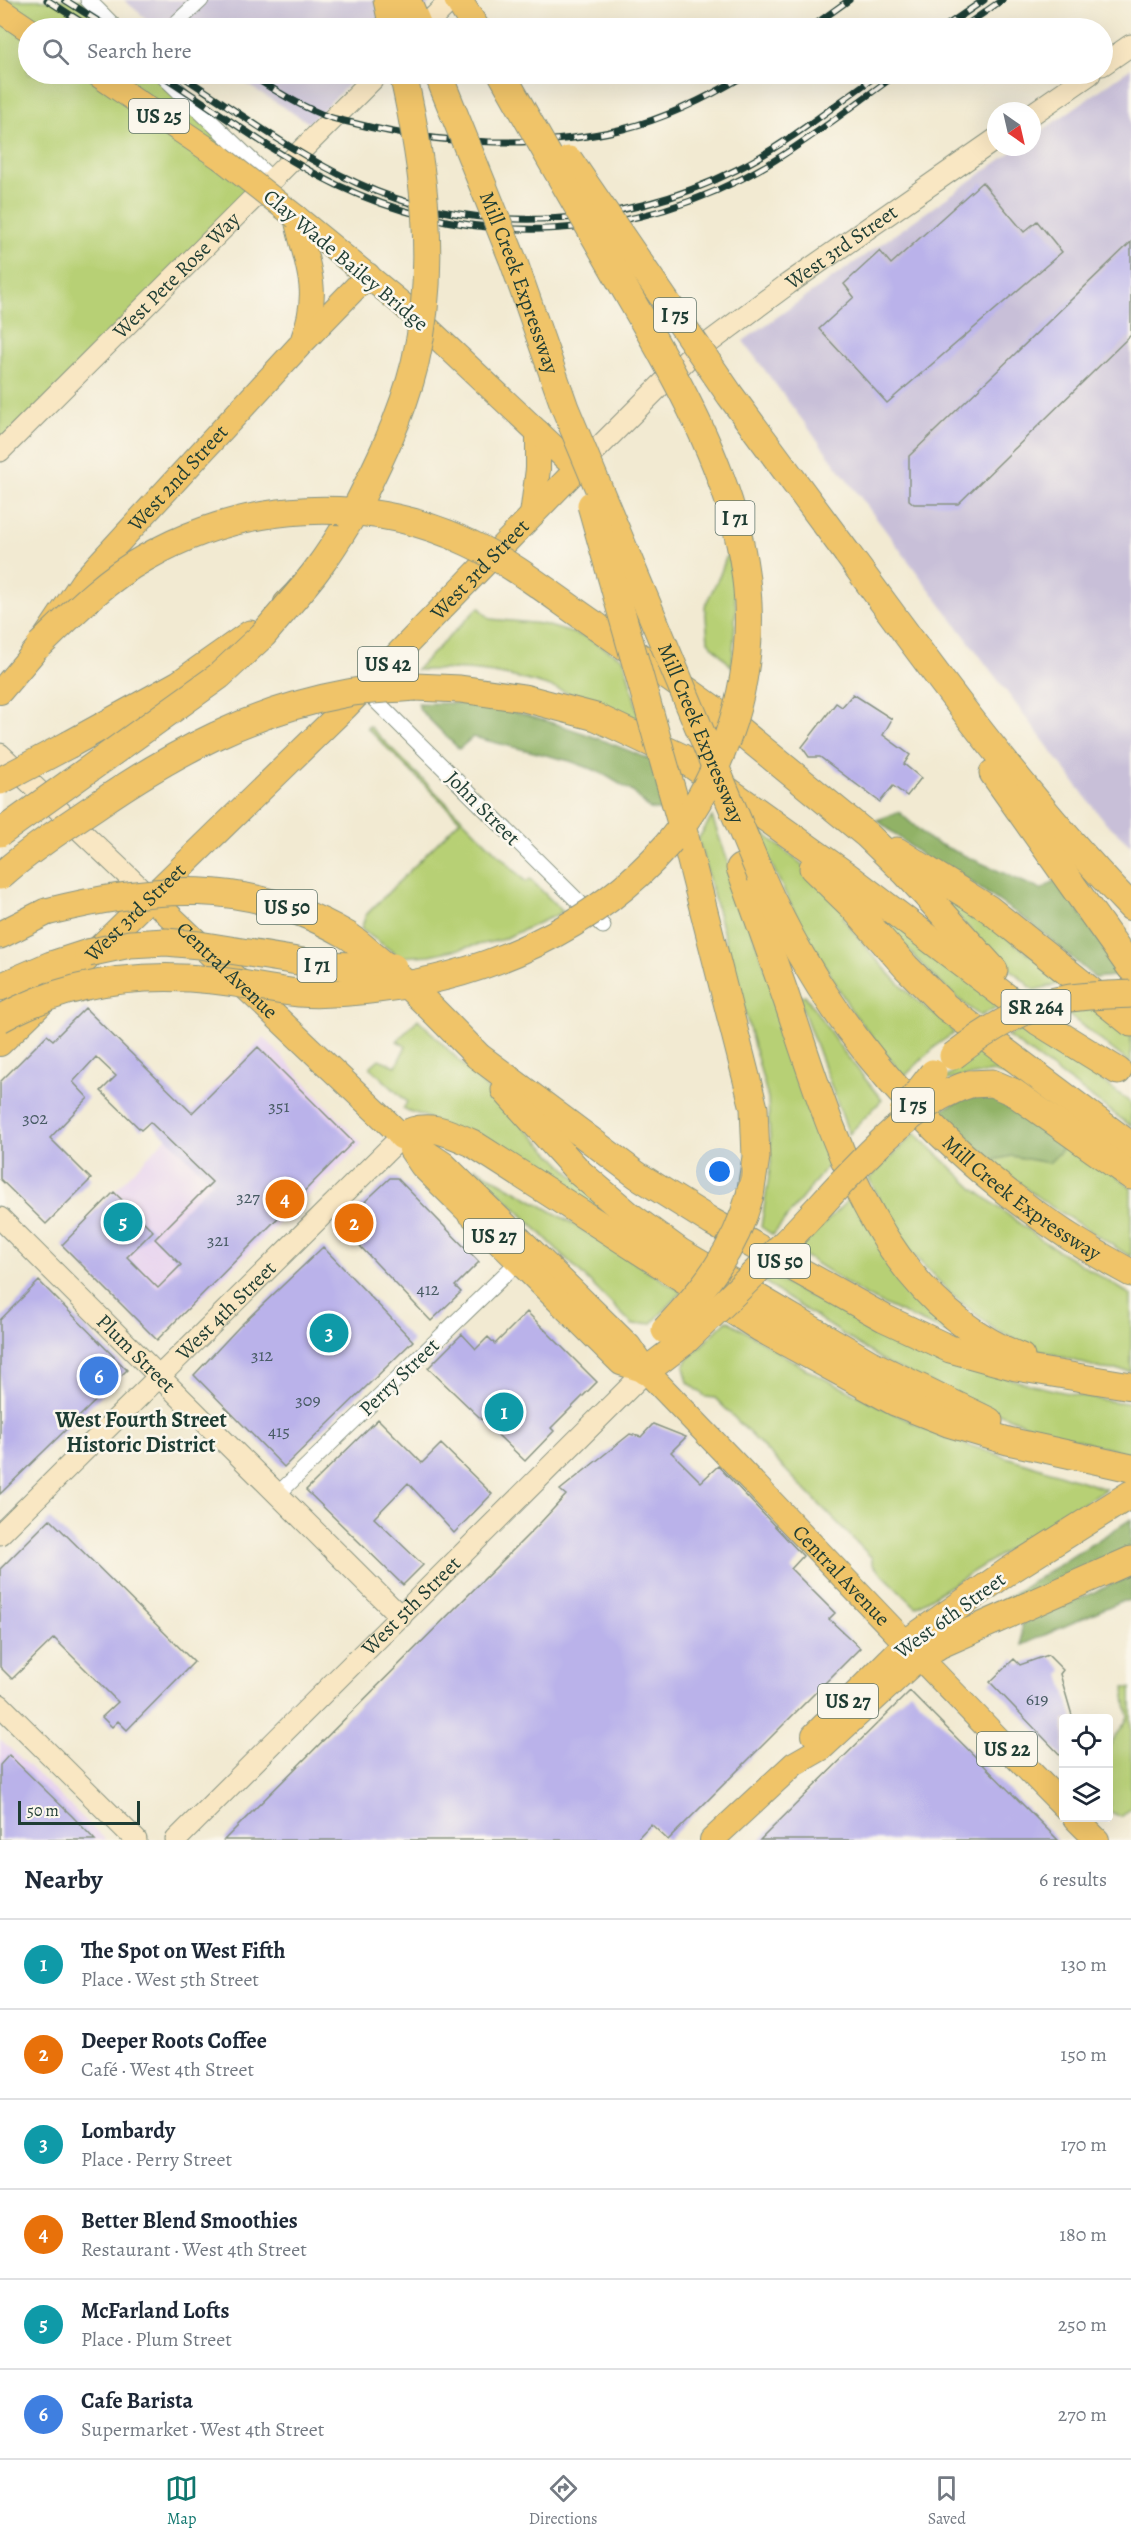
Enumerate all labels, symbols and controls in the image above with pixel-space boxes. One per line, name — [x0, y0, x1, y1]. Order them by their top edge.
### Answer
search box — [18, 18, 1113, 84]
icon: search — [39, 35, 72, 68]
text: Search here — [87, 36, 192, 66]
road number: US 25 — [129, 99, 189, 133]
north arrow — [987, 102, 1041, 156]
street label: Clay Wade Bailey Bridge — [258, 183, 434, 337]
street label: Mill Creek Expressway — [473, 187, 566, 378]
street label: West 3rd Street — [779, 198, 903, 296]
street label: West Pete Rose Way — [106, 205, 246, 345]
road number: I 75 — [654, 298, 696, 332]
street label: West 2nd Street — [121, 418, 234, 538]
road number: I 71 — [716, 501, 754, 535]
street label: West 3rd Street — [423, 513, 535, 627]
street label: Mill Creek Expressway — [651, 639, 752, 828]
road number: US 42 — [358, 647, 418, 681]
street label: John Street — [440, 765, 527, 852]
street label: West 3rd Street — [78, 856, 192, 968]
road number: US 50 — [257, 890, 317, 924]
street label: Central Avenue — [170, 915, 284, 1025]
road number: I 71 — [298, 948, 336, 982]
road number: SR 264 — [1002, 990, 1070, 1024]
road number: I 75 — [892, 1088, 934, 1122]
house number: 351 — [268, 1094, 290, 1118]
house number: 302 — [22, 1106, 48, 1130]
street label: Mill Creek Expressway — [936, 1129, 1107, 1268]
your location — [705, 1157, 734, 1186]
pin: 4 — [266, 1176, 304, 1222]
house number: 327 — [236, 1185, 260, 1209]
pin: 5 — [104, 1200, 142, 1244]
pin: 2 — [334, 1200, 374, 1246]
road number: US 27 — [464, 1219, 524, 1253]
house number: 321 — [207, 1228, 229, 1252]
road number: US 50 — [750, 1244, 810, 1278]
street label: West 4th Street — [169, 1254, 282, 1367]
house number: 412 — [417, 1277, 440, 1301]
street label: Plum Street — [90, 1308, 182, 1399]
pin: 3 — [310, 1310, 348, 1356]
street label: Perry Street — [353, 1332, 445, 1422]
house number: 312 — [251, 1343, 274, 1367]
pin: 6 — [80, 1354, 118, 1398]
house number: 309 — [295, 1388, 321, 1412]
pin: 1 — [484, 1390, 524, 1434]
district label: West Fourth Street Historic District — [54, 1405, 228, 1460]
house number: 415 — [268, 1419, 290, 1443]
street label: Central Avenue — [787, 1519, 896, 1632]
street label: West 5th Street — [354, 1550, 467, 1662]
street label: West 6th Street — [888, 1565, 1011, 1665]
road number: US 27 — [818, 1684, 878, 1718]
house number: 619 — [1026, 1687, 1048, 1711]
map controls — [1059, 1714, 1113, 1822]
button: locate — [1059, 1714, 1113, 1768]
road number: US 22 — [977, 1732, 1037, 1766]
button: layers — [1059, 1768, 1113, 1822]
scale bar — [18, 1798, 140, 1826]
text: 50 m — [27, 1800, 59, 1822]
text: Nearby — [24, 1862, 103, 1897]
text: 6 results — [1039, 1866, 1107, 1893]
text: The Spot on West Fifth — [81, 1936, 286, 1966]
text: 1 — [40, 1951, 47, 1978]
text: 130 m — [1061, 1951, 1107, 1978]
text: Place · West 5th Street — [81, 1966, 259, 1993]
text: Deeper Roots Coffee — [81, 2026, 267, 2056]
text: 2 — [39, 2041, 48, 2068]
text: 150 m — [1060, 2041, 1107, 2068]
text: Café · West 4th Street — [81, 2056, 254, 2083]
text: Lombardy — [81, 2116, 175, 2146]
text: 3 — [39, 2131, 48, 2158]
text: 170 m — [1061, 2131, 1107, 2158]
text: Place · Perry Street — [81, 2146, 232, 2173]
text: Better Blend Smoothies — [81, 2206, 298, 2236]
text: 4 — [39, 2221, 48, 2248]
text: 180 m — [1059, 2221, 1107, 2248]
text: Restaurant · West 4th Street — [81, 2236, 307, 2263]
text: McFarland Lofts — [81, 2296, 229, 2326]
text: 5 — [39, 2311, 48, 2338]
text: 250 m — [1058, 2311, 1107, 2338]
text: Place · Plum Street — [81, 2326, 232, 2353]
text: Cafe Barista — [81, 2386, 193, 2416]
text: 6 — [39, 2401, 48, 2428]
text: 270 m — [1058, 2401, 1107, 2428]
text: Supermarket · West 4th Street — [81, 2416, 324, 2443]
tab: Map — [165, 2472, 198, 2530]
tab: Directions — [529, 2472, 597, 2530]
tab: Saved — [928, 2472, 966, 2530]

